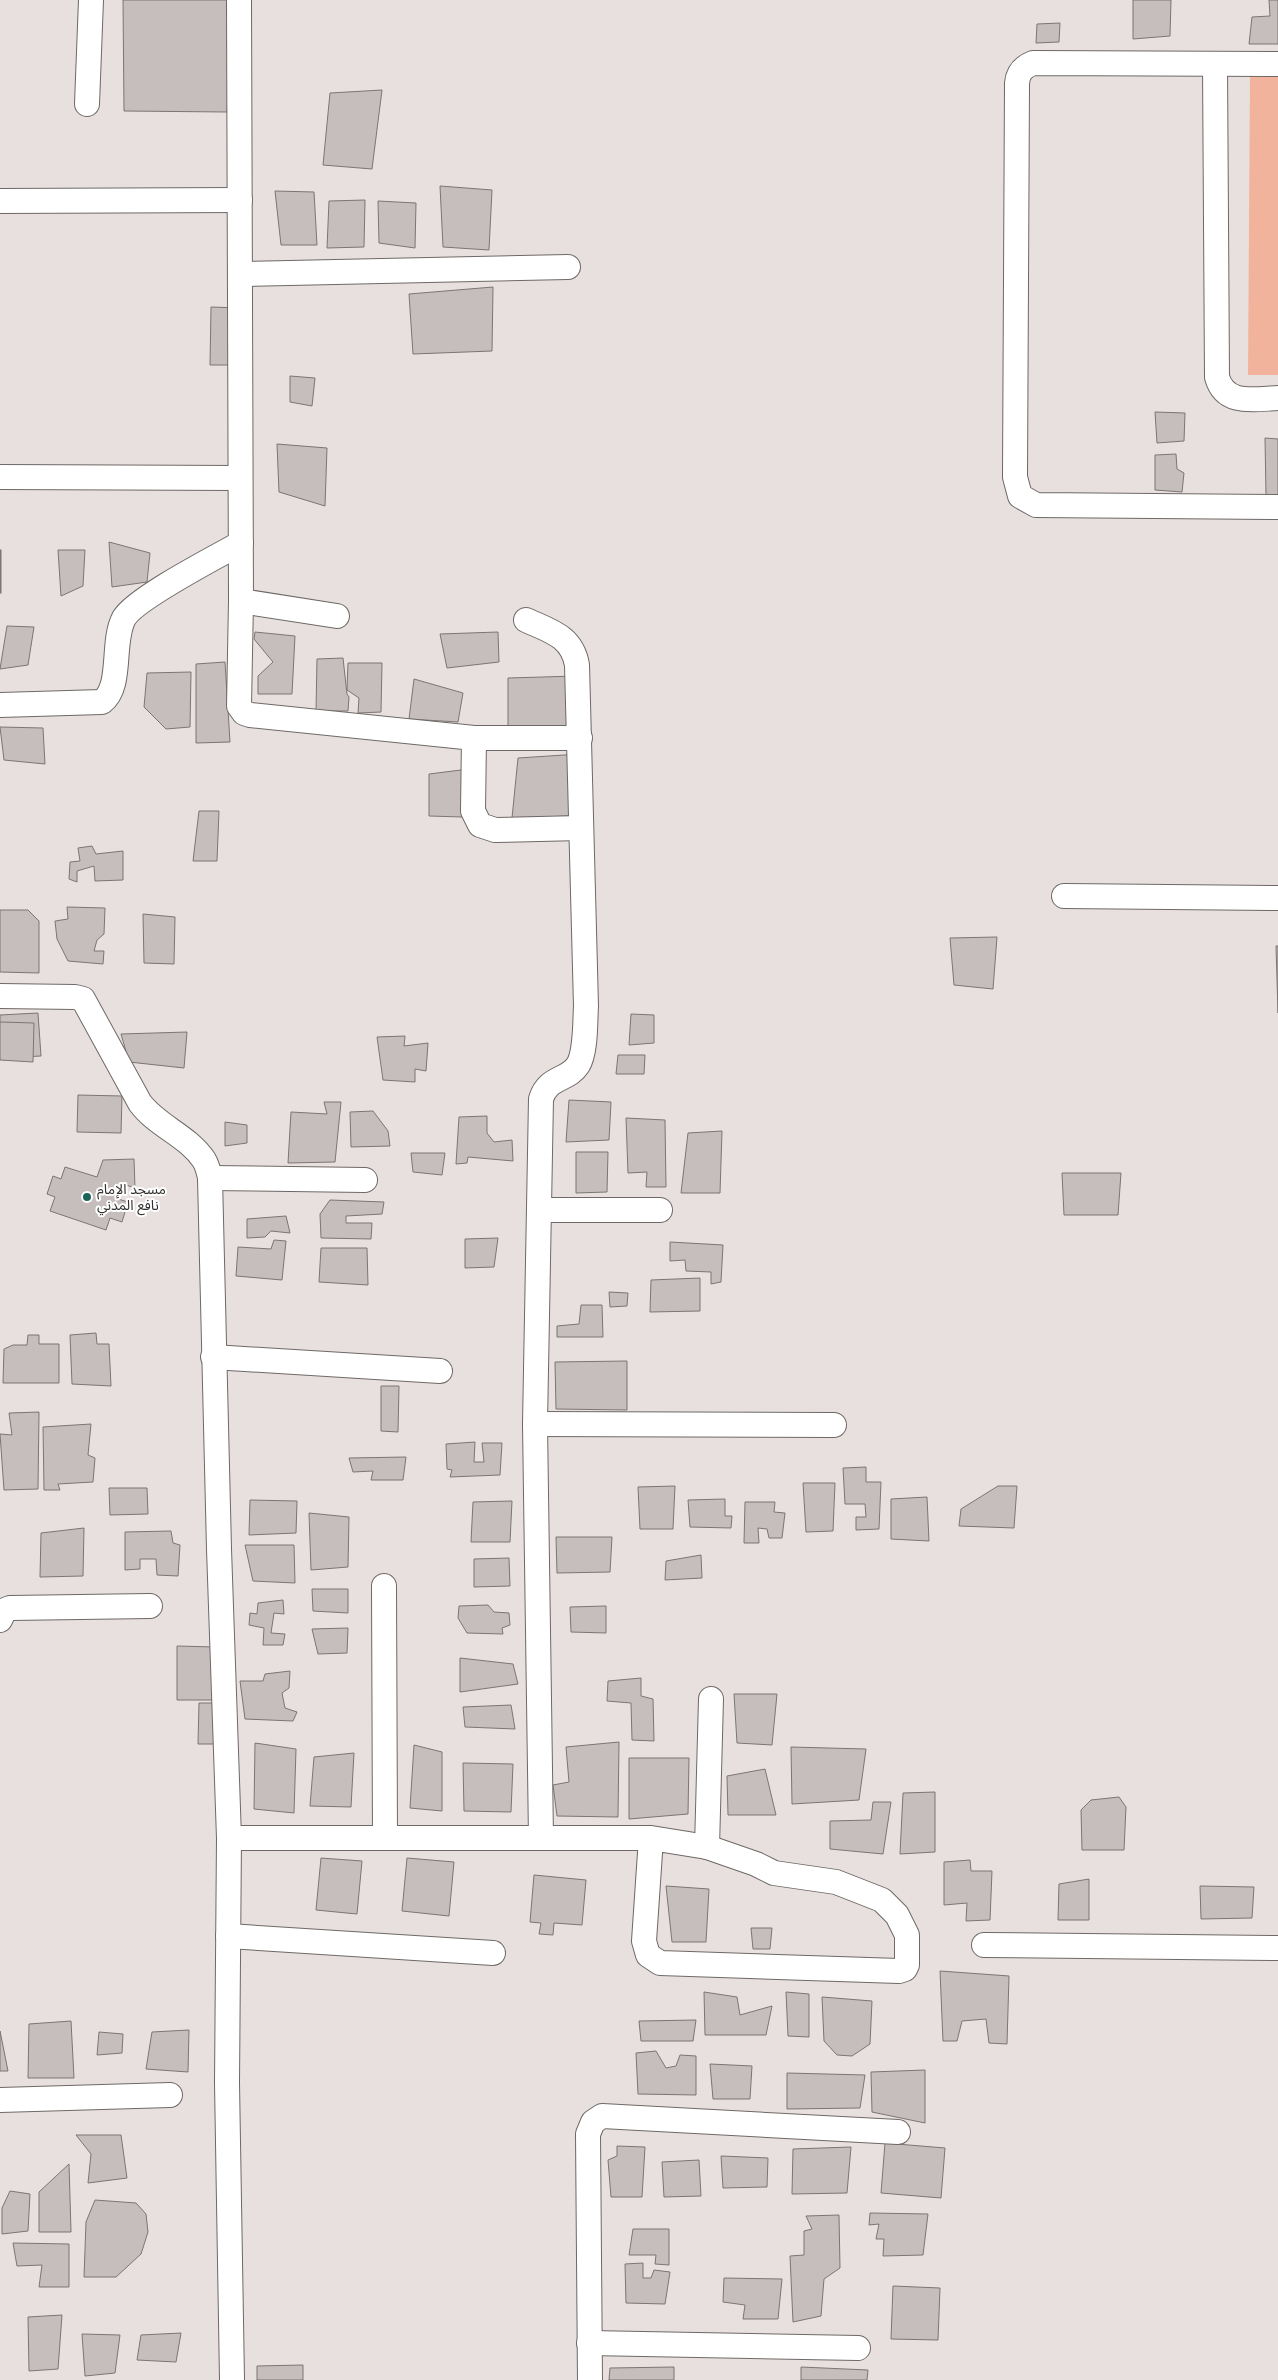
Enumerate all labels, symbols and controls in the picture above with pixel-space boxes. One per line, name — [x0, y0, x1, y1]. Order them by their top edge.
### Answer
place label: مسجد الإمام نافع المدني — [97, 1180, 166, 1216]
marker: مسجد الإمام نافع المدني — [81, 1191, 93, 1203]

